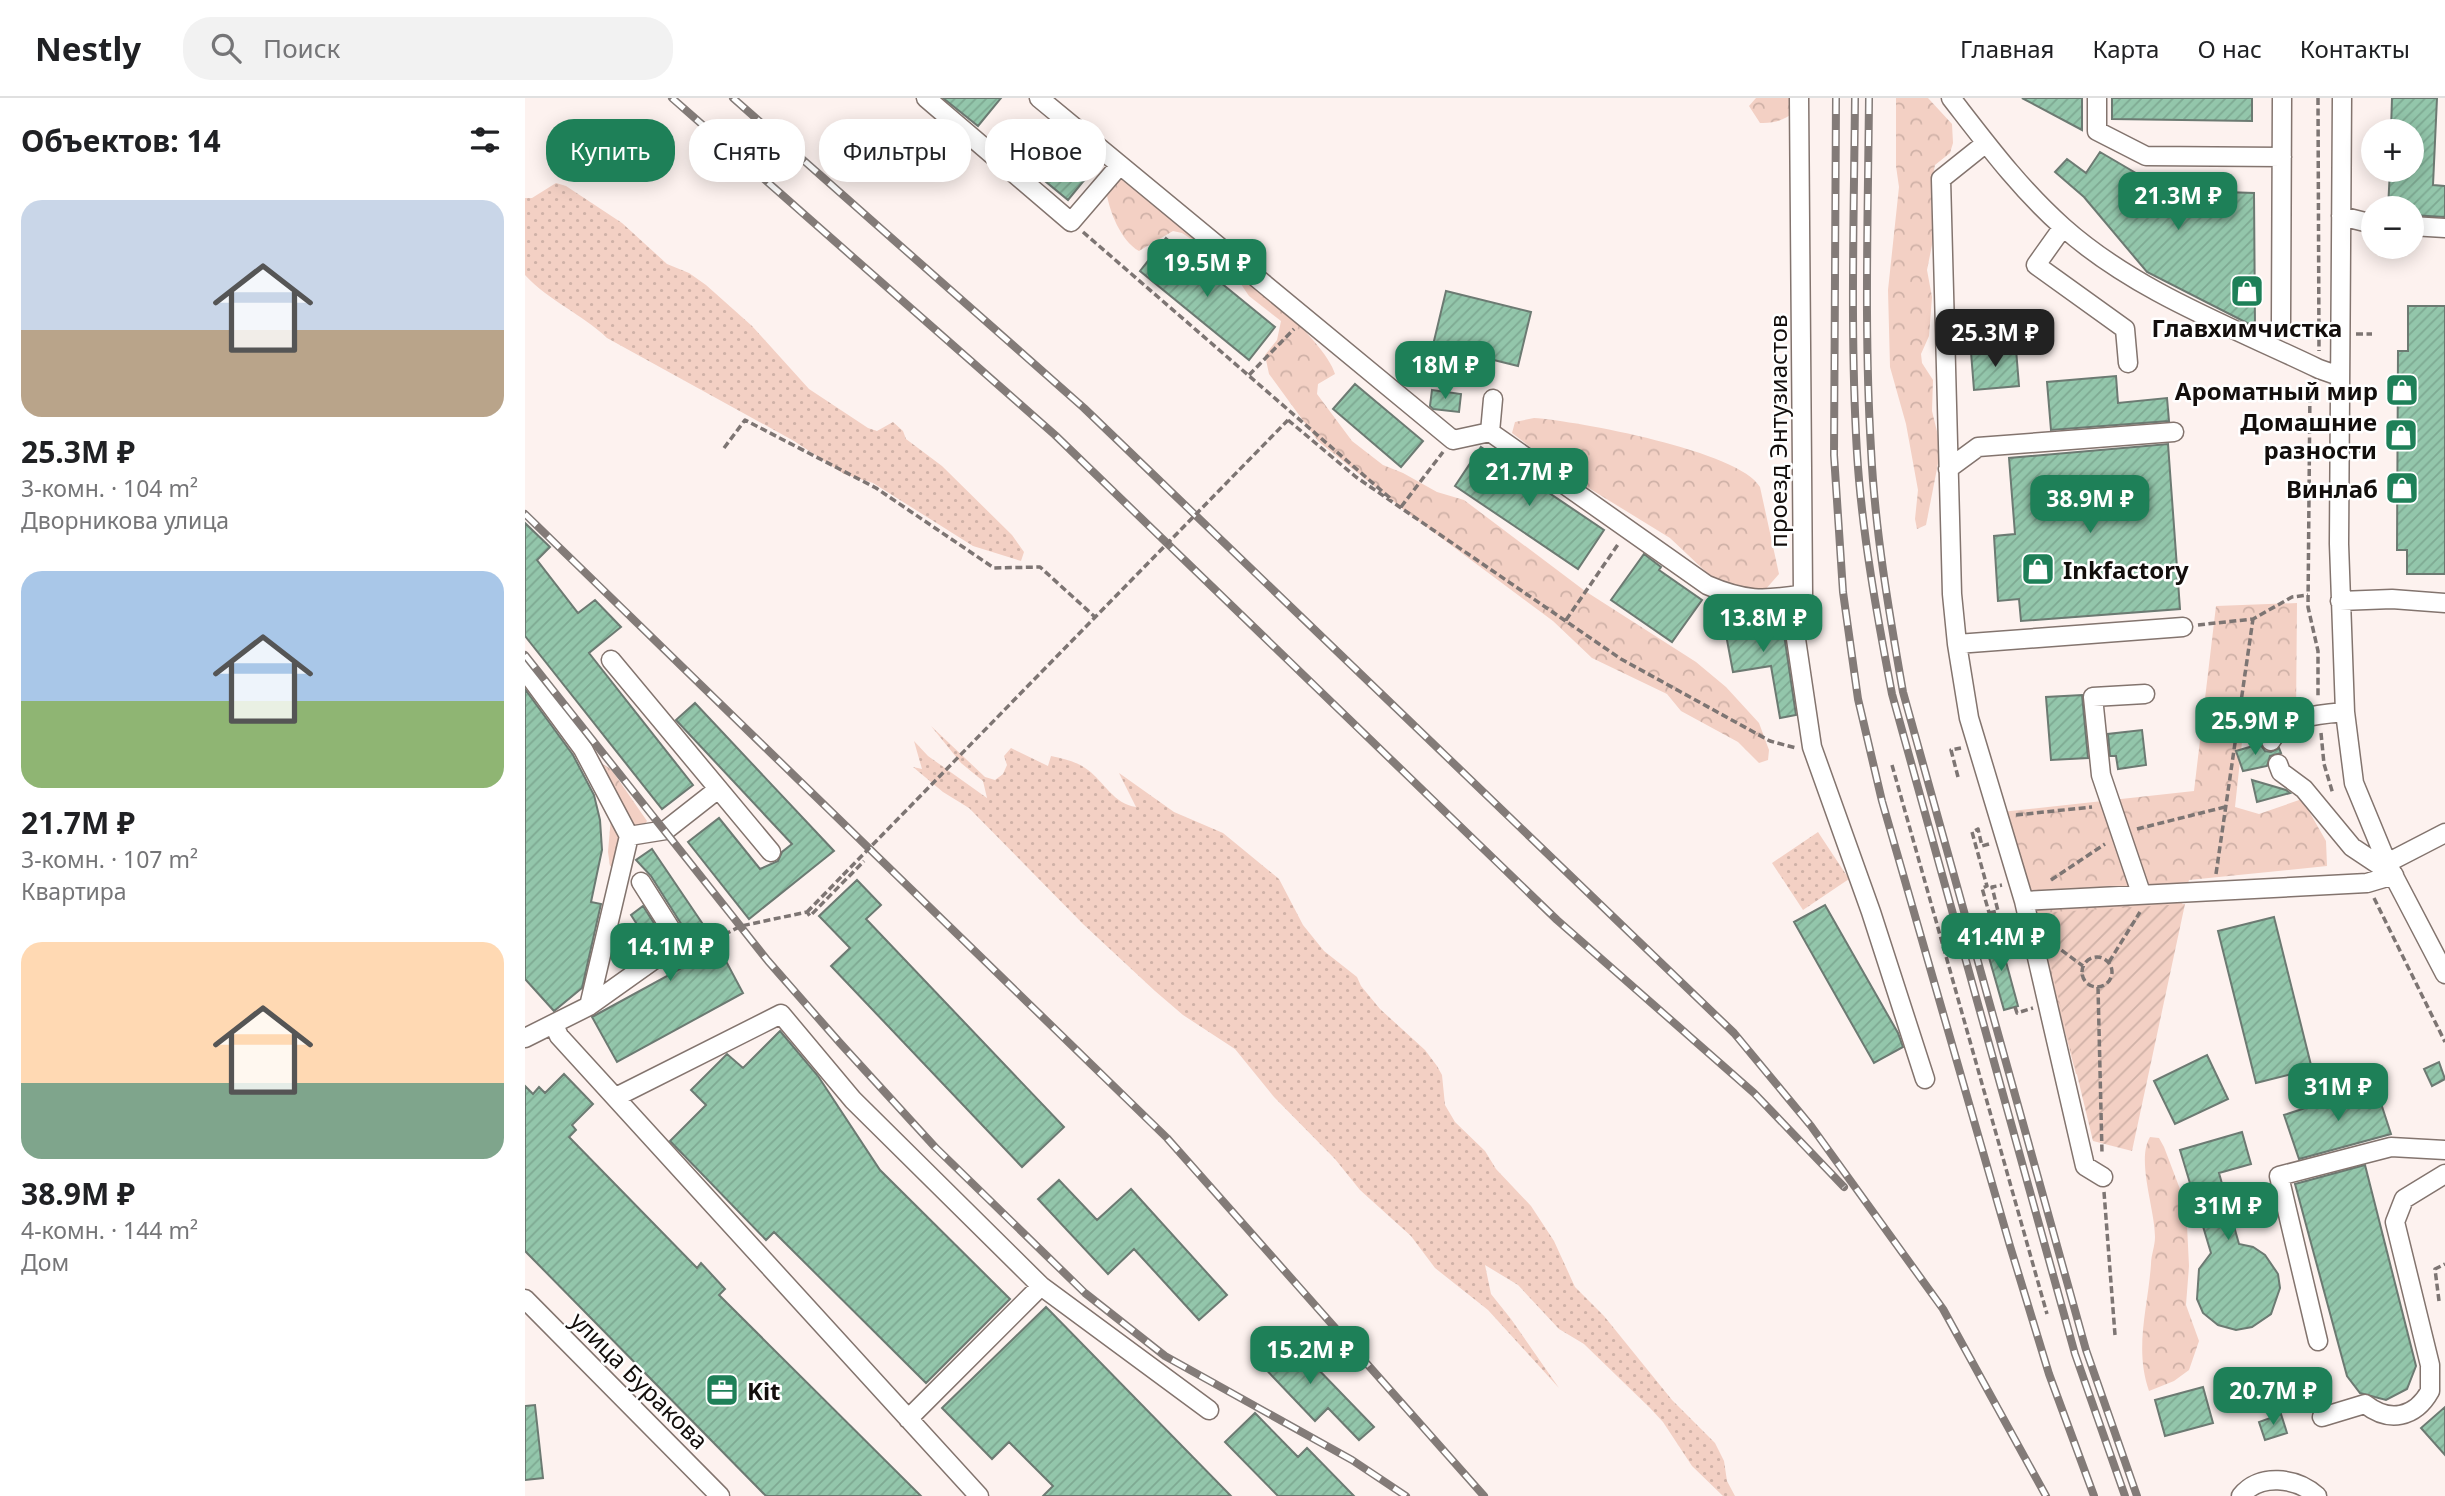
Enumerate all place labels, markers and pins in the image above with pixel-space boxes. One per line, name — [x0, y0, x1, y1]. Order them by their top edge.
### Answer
pin: 21.3M ₽ — [2113, 172, 2243, 232]
pin: 19.5M ₽ — [1142, 240, 1272, 299]
shop icon: Главхимчистка — [2228, 272, 2266, 310]
pin: 25.3M ₽ — [1930, 310, 2060, 369]
place label: Главхимчистка — [2152, 311, 2342, 344]
pin: 18M ₽ — [1396, 342, 1494, 401]
shop icon: Ароматный мир — [2383, 371, 2421, 409]
place label: Ароматный мир — [2175, 374, 2378, 407]
place label: Домашние разности — [2240, 405, 2377, 466]
shop icon: Домашние разности — [2382, 416, 2420, 454]
pin: 21.7M ₽ — [1464, 448, 1594, 508]
shop icon: Винлаб — [2383, 469, 2421, 507]
place label: Винлаб — [2286, 472, 2378, 505]
pin: 38.9M ₽ — [2025, 476, 2155, 535]
shop icon: Inkfactory — [2019, 550, 2057, 588]
place label: Inkfactory — [2063, 553, 2189, 586]
pin: 13.8M ₽ — [1698, 594, 1828, 654]
pin: 25.9M ₽ — [2190, 698, 2320, 757]
pin: 41.4M ₽ — [1936, 914, 2066, 973]
pin: 14.1M ₽ — [605, 924, 735, 983]
pin: 31M ₽ — [2289, 1063, 2387, 1123]
pin: 31M ₽ — [2179, 1182, 2277, 1242]
pin: 15.2M ₽ — [1245, 1326, 1375, 1386]
pin: 20.7M ₽ — [2208, 1368, 2338, 1427]
office icon: Kit — [703, 1371, 741, 1409]
place label: Kit — [747, 1374, 781, 1407]

